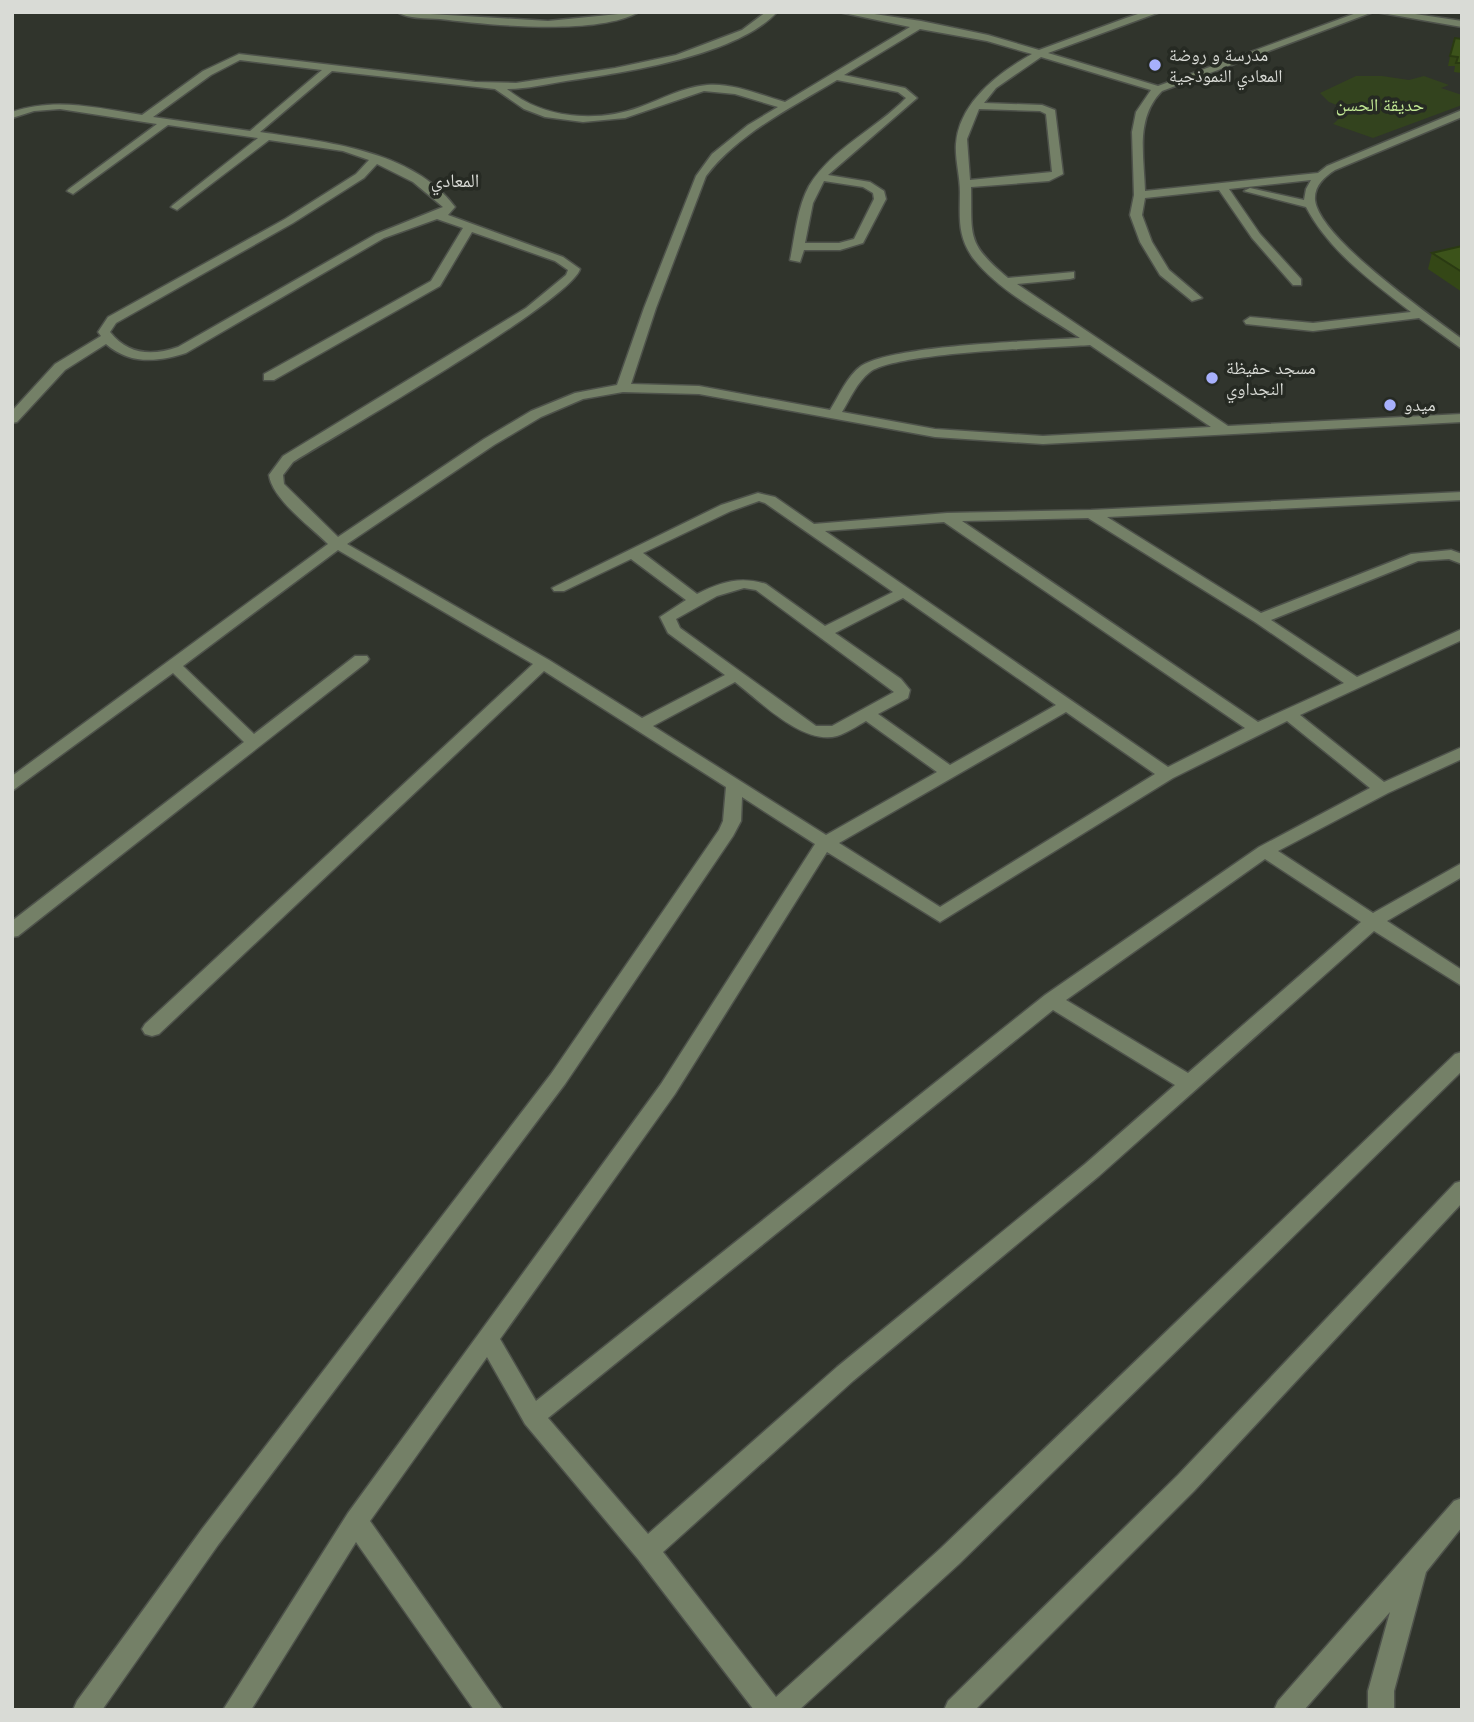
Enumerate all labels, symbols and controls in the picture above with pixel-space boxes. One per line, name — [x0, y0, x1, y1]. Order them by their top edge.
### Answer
place label: مدرسة و روضة المعادي النموذجية — [1169, 44, 1283, 91]
marker: مدرسة و روضة المعادي النموذجية — [1147, 57, 1163, 73]
park label: حديقة الحسن — [1336, 94, 1424, 116]
district label: المعادي — [431, 169, 479, 196]
place label: مسجد حفيظة النجداوي — [1226, 357, 1316, 404]
marker: مسجد حفيظة النجداوي — [1204, 370, 1220, 386]
place label: ميدو — [1404, 394, 1436, 416]
marker: ميدو — [1382, 397, 1398, 413]

